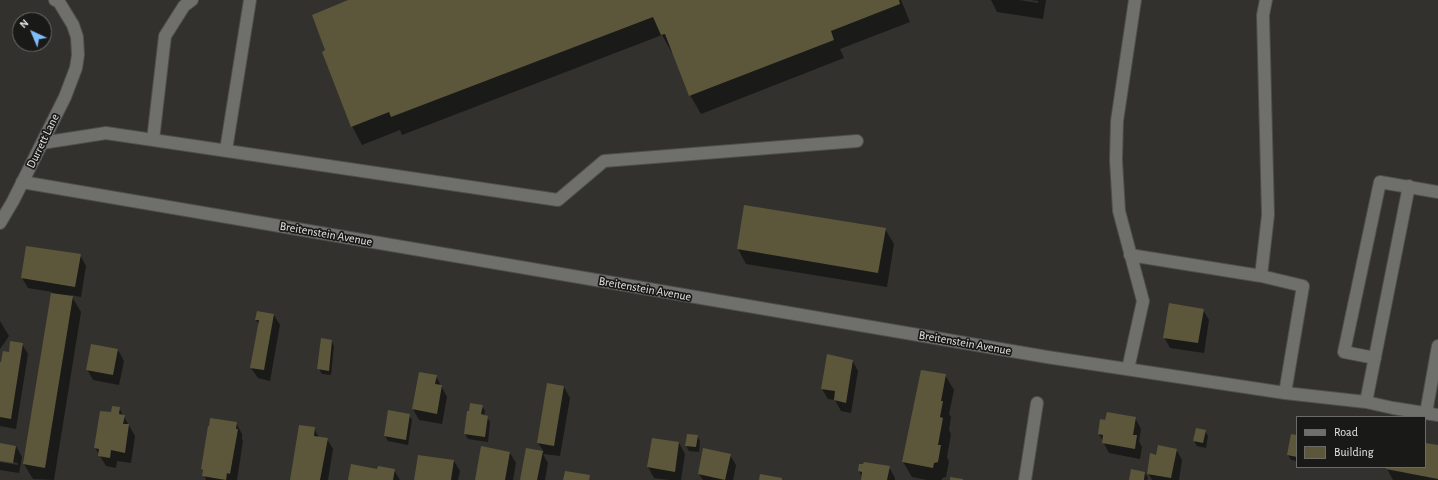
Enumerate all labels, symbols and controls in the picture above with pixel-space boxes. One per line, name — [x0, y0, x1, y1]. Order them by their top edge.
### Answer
north arrow — [12, 12, 52, 52]
text: N — [17, 17, 31, 30]
street label: Durrett Lane — [24, 111, 62, 171]
street label: Breitenstein Avenue — [279, 219, 373, 249]
street label: Breitenstein Avenue — [598, 274, 692, 304]
street label: Breitenstein Avenue — [918, 328, 1012, 358]
legend — [1296, 416, 1426, 468]
text: Road — [1334, 426, 1358, 438]
text: Building — [1334, 446, 1374, 458]

